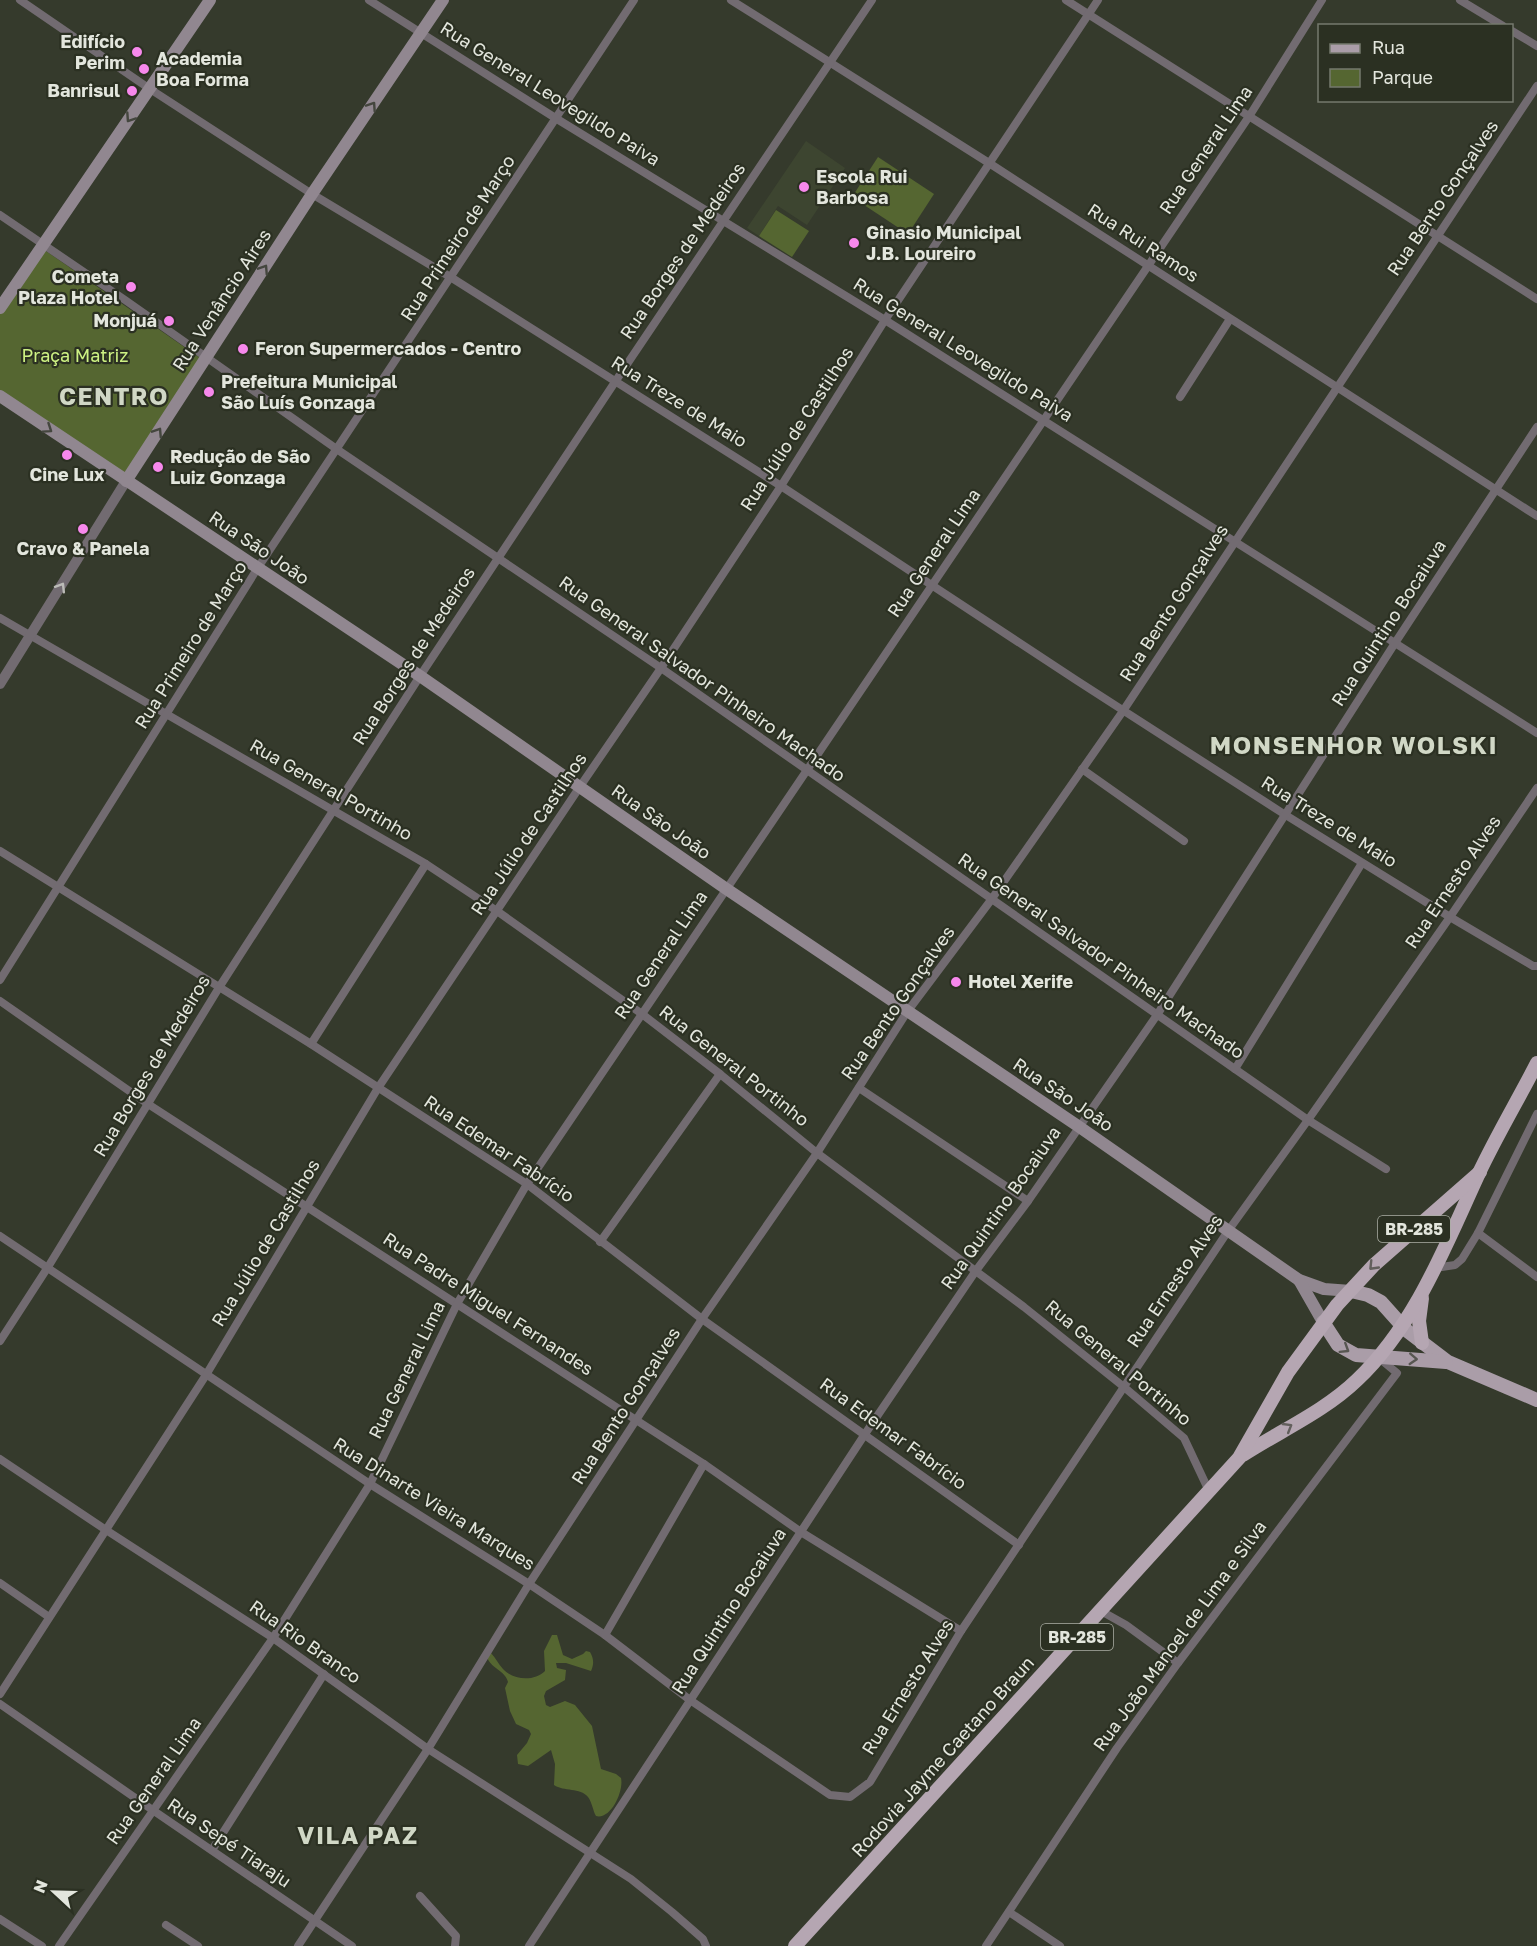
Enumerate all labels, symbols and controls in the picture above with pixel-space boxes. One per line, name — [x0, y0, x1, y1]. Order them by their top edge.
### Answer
street label: Rua General Leovegildo Paiva — [437, 16, 664, 170]
legend — [1318, 24, 1513, 102]
place label: Edifício Perim — [60, 30, 125, 73]
text: Rua — [1372, 36, 1405, 58]
marker: Edifício Perim — [130, 45, 144, 59]
place label: Academia Boa Forma — [156, 47, 249, 90]
marker: Academia Boa Forma — [137, 62, 151, 76]
text: Parque — [1372, 66, 1433, 88]
place label: Banrisul — [47, 79, 120, 101]
street label: Rua General Lima — [1154, 81, 1256, 218]
marker: Banrisul — [125, 84, 139, 98]
one-way arrow — [364, 102, 376, 112]
one-way arrow — [126, 111, 137, 122]
street label: Rua Bento Gonçalves — [1382, 115, 1502, 279]
street label: Rua Primeiro de Março — [395, 150, 519, 325]
street label: Rua Borges de Medeiros — [615, 158, 749, 343]
place label: Escola Rui Barbosa — [816, 165, 907, 208]
marker: Escola Rui Barbosa — [797, 180, 811, 194]
street label: Rua Rui Ramos — [1084, 198, 1203, 286]
place label: Ginasio Municipal J.B. Loureiro — [866, 221, 1021, 264]
street label: Rua Venâncio Aires — [167, 224, 275, 375]
marker: Ginasio Municipal J.B. Loureiro — [847, 236, 861, 250]
one-way arrow — [256, 264, 267, 275]
place label: Cometa Plaza Hotel — [18, 265, 119, 308]
street label: Rua General Leovegildo Paiva — [850, 272, 1077, 426]
marker: Cometa Plaza Hotel — [124, 280, 138, 294]
place label: Monjuá — [93, 309, 157, 331]
marker: Monjuá — [162, 314, 176, 328]
place label: Feron Supermercados - Centro — [255, 337, 522, 359]
marker: Feron Supermercados - Centro — [236, 342, 250, 356]
street label: Rua Júlio de Castilhos — [735, 342, 857, 515]
park label: Praça Matriz — [22, 344, 128, 366]
street label: Rua Treze de Maio — [608, 351, 751, 452]
place label: Prefeitura Municipal São Luís Gonzaga — [221, 370, 397, 413]
district label: CENTRO — [59, 381, 169, 410]
marker: Prefeitura Municipal São Luís Gonzaga — [202, 385, 216, 399]
one-way arrow — [42, 422, 53, 433]
one-way arrow — [151, 428, 162, 439]
place label: Redução de São Luiz Gonzaga — [170, 445, 310, 488]
marker: Cine Lux — [60, 448, 74, 462]
marker: Redução de São Luiz Gonzaga — [151, 460, 165, 474]
place label: Cine Lux — [30, 463, 105, 485]
street label: Rua General Lima — [882, 484, 984, 621]
street label: Rua São João — [205, 506, 314, 589]
street label: Rua Bento Gonçalves — [1114, 520, 1232, 685]
marker: Cravo & Panela — [76, 522, 90, 536]
street label: Rua Quintino Bocaiuva — [1326, 535, 1450, 710]
place label: Cravo & Panela — [17, 537, 149, 559]
street label: Rua Primeiro de Março — [130, 557, 251, 732]
street label: Rua Borges de Medeiros — [347, 562, 479, 749]
street label: Rua General Salvador Pinheiro Machado — [555, 570, 850, 786]
one-way arrow — [53, 583, 65, 593]
district label: MONSENHOR WOLSKI — [1210, 730, 1498, 759]
street label: Rua General Portinho — [246, 734, 417, 845]
street label: Rua Júlio de Castilhos — [466, 748, 591, 919]
street label: Rua Treze de Maio — [1258, 771, 1401, 872]
street label: Rua São João — [608, 779, 715, 864]
street label: Rua Ernesto Alves — [1399, 811, 1505, 952]
street label: Rua General Salvador Pinheiro Machado — [954, 847, 1249, 1063]
street label: Rua General Lima — [609, 886, 711, 1023]
street label: Rua Bento Gonçalves — [836, 921, 959, 1084]
place label: Hotel Xerife — [968, 970, 1073, 992]
street label: Rua Borges de Medeiros — [88, 971, 214, 1160]
marker: Hotel Xerife — [949, 975, 963, 989]
street label: Rua General Portinho — [655, 1000, 814, 1131]
street label: Rua São João — [1009, 1053, 1118, 1136]
street label: Rua Edemar Fabrício — [420, 1090, 579, 1207]
street label: Rua Quintino Bocaiuva — [936, 1122, 1065, 1293]
street label: Rua Júlio de Castilhos — [206, 1155, 324, 1330]
street label: Rua Ernesto Alves — [1121, 1210, 1227, 1351]
road number: BR-285 — [1378, 1216, 1450, 1242]
street label: Rua Padre Miguel Fernandes — [379, 1227, 598, 1379]
one-way arrow — [1369, 1259, 1380, 1270]
street label: Rua General Portinho — [1041, 1295, 1196, 1430]
street label: Rua General Lima — [363, 1297, 449, 1442]
street label: Rua Bento Gonçalves — [566, 1323, 684, 1488]
one-way arrow — [1339, 1341, 1349, 1353]
one-way arrow — [1409, 1352, 1418, 1365]
street label: Rua Edemar Fabrício — [816, 1372, 971, 1494]
one-way arrow — [1282, 1422, 1292, 1434]
street label: Rua Dinarte Vieira Marques — [330, 1432, 539, 1574]
street label: Rua João Manoel de Lima e Silva — [1088, 1516, 1270, 1755]
street label: Rua Quintino Bocaiuva — [666, 1523, 790, 1698]
street label: Rua Rio Branco — [246, 1595, 365, 1688]
street label: Rua Ernesto Alves — [857, 1615, 958, 1758]
road number: BR-285 — [1041, 1624, 1113, 1650]
street label: Rodovia Jayme Caetano Braun — [846, 1652, 1038, 1861]
street label: Rua General Lima — [101, 1712, 205, 1848]
street label: Rua Sepé Tiaraju — [164, 1793, 296, 1892]
district label: VILA PAZ — [297, 1820, 419, 1849]
north arrow — [24, 1862, 84, 1922]
text: N — [29, 1877, 52, 1896]

